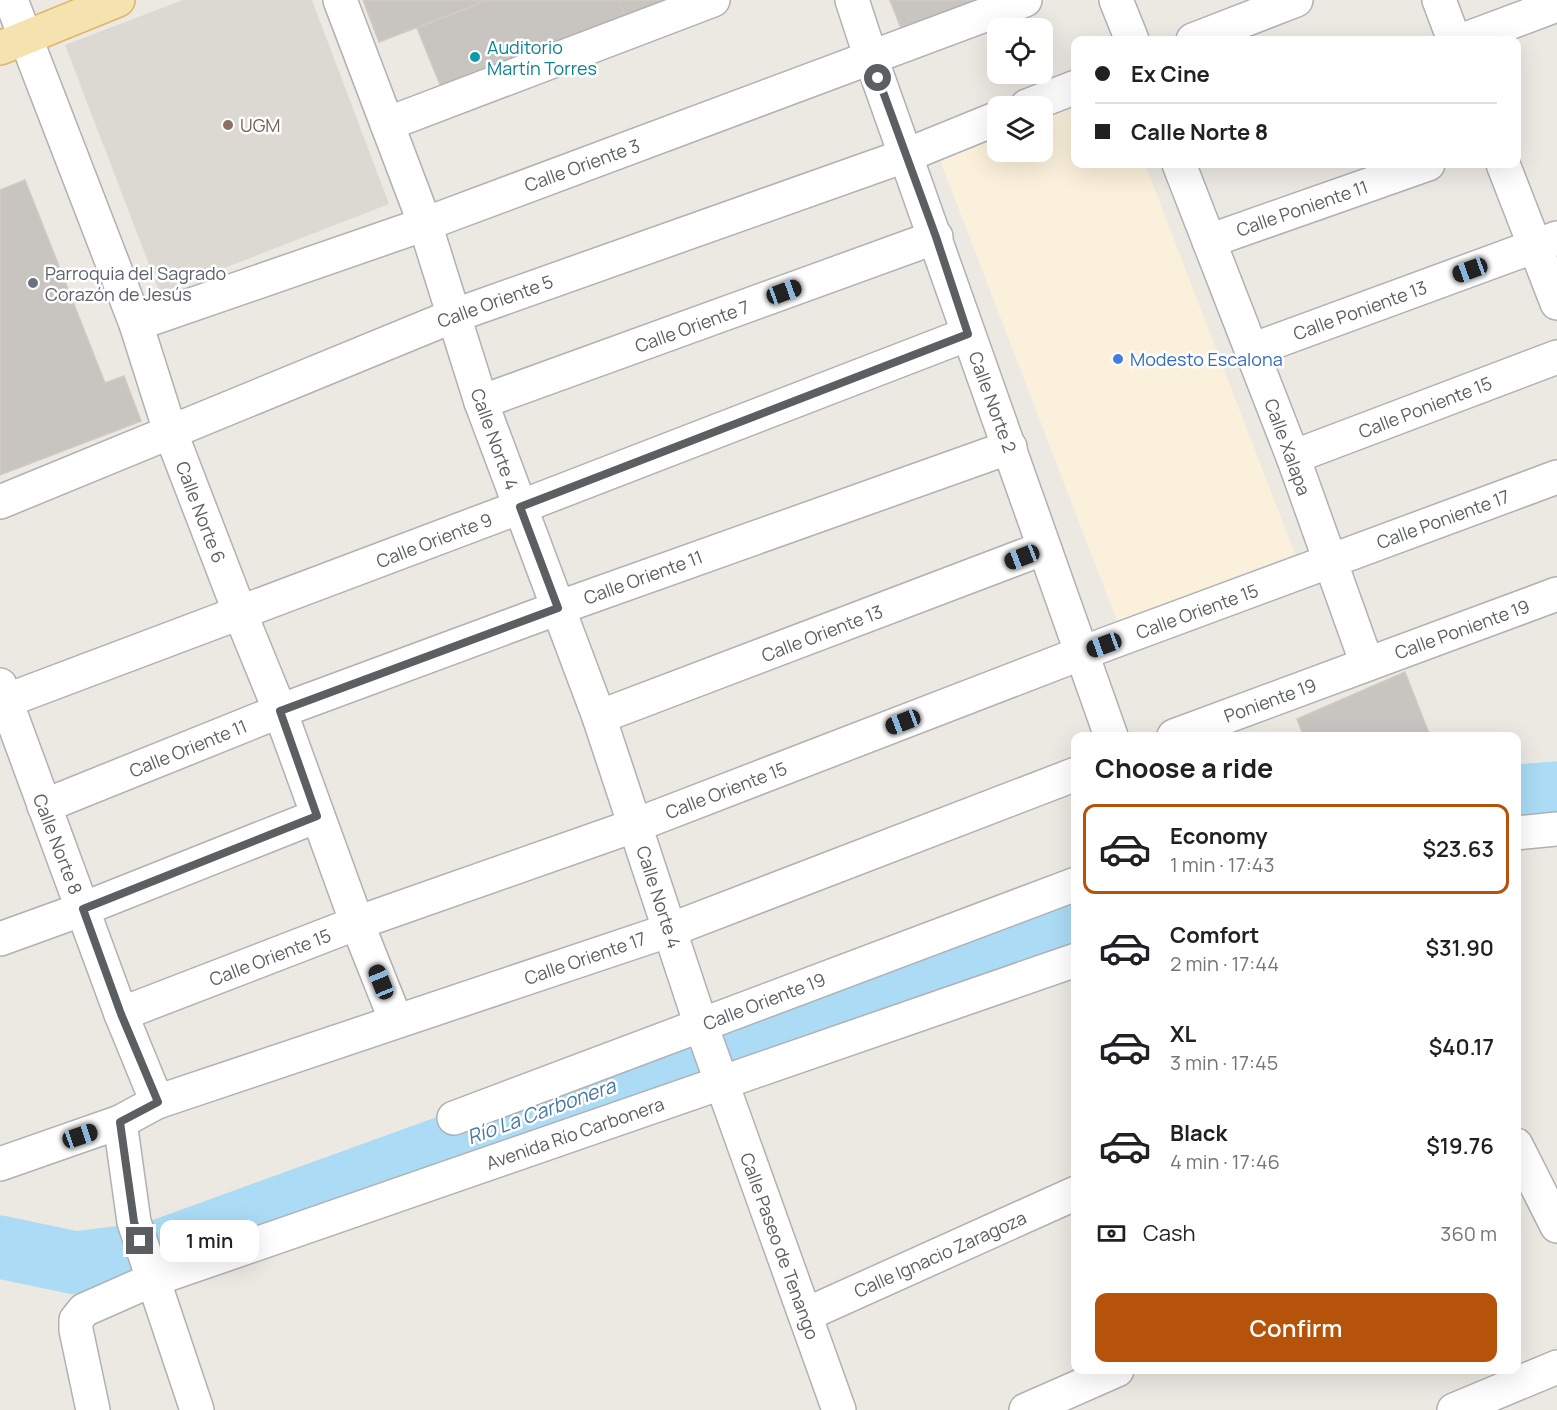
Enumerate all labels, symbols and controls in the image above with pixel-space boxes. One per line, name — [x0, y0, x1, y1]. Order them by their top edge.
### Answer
map controls — [987, 18, 1053, 162]
button: locate — [987, 18, 1053, 84]
place label: Auditorio Martín Torres — [487, 35, 597, 80]
marker: Auditorio Martín Torres — [468, 50, 482, 64]
text: Ex Cine — [1131, 59, 1210, 89]
route start — [864, 64, 891, 91]
button: layers — [987, 96, 1053, 162]
place label: UGM — [240, 113, 280, 137]
text: Calle Norte 8 — [1131, 117, 1268, 147]
marker: UGM — [221, 118, 235, 132]
street label: Calle Oriente 3 — [521, 133, 643, 197]
street label: Calle Poniente 11 — [1233, 174, 1371, 242]
car — [1450, 255, 1490, 285]
place label: Parroquia del Sagrado Corazón de Jesús — [45, 261, 226, 306]
street label: Calle Oriente 5 — [434, 269, 556, 333]
street label: Calle Poniente 13 — [1290, 275, 1430, 345]
marker: Parroquia del Sagrado Corazón de Jesús — [26, 276, 40, 290]
car — [764, 277, 804, 307]
street label: Calle Oriente 7 — [631, 294, 753, 358]
place label: Modesto Escalona — [1130, 347, 1283, 371]
street label: Calle Norte 2 — [964, 348, 1022, 456]
marker: Modesto Escalona — [1111, 352, 1125, 366]
street label: Calle Poniente 15 — [1355, 371, 1495, 443]
street label: Calle Norte 4 — [466, 385, 524, 493]
street label: Calle Xalapa — [1259, 395, 1317, 499]
street label: Calle Norte 6 — [171, 458, 231, 566]
street label: Calle Poniente 17 — [1373, 484, 1513, 554]
street label: Calle Oriente 9 — [373, 507, 495, 573]
car — [1002, 542, 1042, 572]
street label: Calle Oriente 11 — [580, 544, 706, 610]
street label: Calle Oriente 15 — [1133, 578, 1261, 644]
street label: Calle Poniente 19 — [1391, 593, 1533, 665]
street label: Calle Oriente 13 — [758, 599, 886, 667]
car — [1084, 630, 1124, 660]
street label: Poniente 19 — [1221, 672, 1319, 728]
car — [883, 707, 923, 737]
street label: Calle Oriente 11 — [126, 713, 250, 783]
text: Choose a ride — [1095, 749, 1273, 786]
street label: Calle Oriente 15 — [662, 756, 790, 824]
street label: Calle Norte 8 — [28, 790, 88, 898]
text: Economy — [1170, 821, 1268, 851]
icon: car — [1098, 822, 1152, 876]
text: $23.63 — [1422, 834, 1494, 864]
street label: Calle Norte 4 — [631, 843, 687, 951]
text: 1 min · 17:43 — [1170, 851, 1275, 878]
text: Comfort — [1170, 920, 1259, 950]
icon: car — [1098, 921, 1152, 975]
street label: Calle Oriente 15 — [206, 923, 334, 991]
street label: Calle Oriente 17 — [521, 926, 649, 990]
text: $31.90 — [1425, 933, 1494, 963]
text: 2 min · 17:44 — [1170, 950, 1279, 977]
car — [366, 962, 396, 1002]
street label: Calle Oriente 19 — [699, 967, 829, 1035]
text: XL — [1170, 1019, 1196, 1049]
icon: car — [1098, 1020, 1152, 1074]
text: $40.17 — [1429, 1032, 1494, 1062]
text: 3 min · 17:45 — [1170, 1049, 1278, 1076]
water label: Río La Carbonera — [463, 1071, 620, 1150]
street label: Avenida Río Carbonera — [483, 1091, 667, 1175]
text: Black — [1170, 1118, 1227, 1148]
icon: car — [1098, 1119, 1152, 1173]
car — [60, 1122, 100, 1150]
text: $19.76 — [1426, 1131, 1494, 1161]
text: 4 min · 17:46 — [1170, 1148, 1280, 1175]
street label: Calle Paseo de Tenango — [735, 1149, 825, 1343]
street label: Calle Ignacio Zaragoza — [850, 1205, 1030, 1303]
icon: cash — [1095, 1217, 1128, 1250]
text: Cash — [1143, 1218, 1196, 1248]
callout: 1 min — [161, 1220, 260, 1262]
text: 360 m — [1440, 1220, 1497, 1247]
route end — [126, 1227, 153, 1254]
text: 1 min — [186, 1227, 233, 1254]
button: Confirm — [1095, 1293, 1497, 1362]

